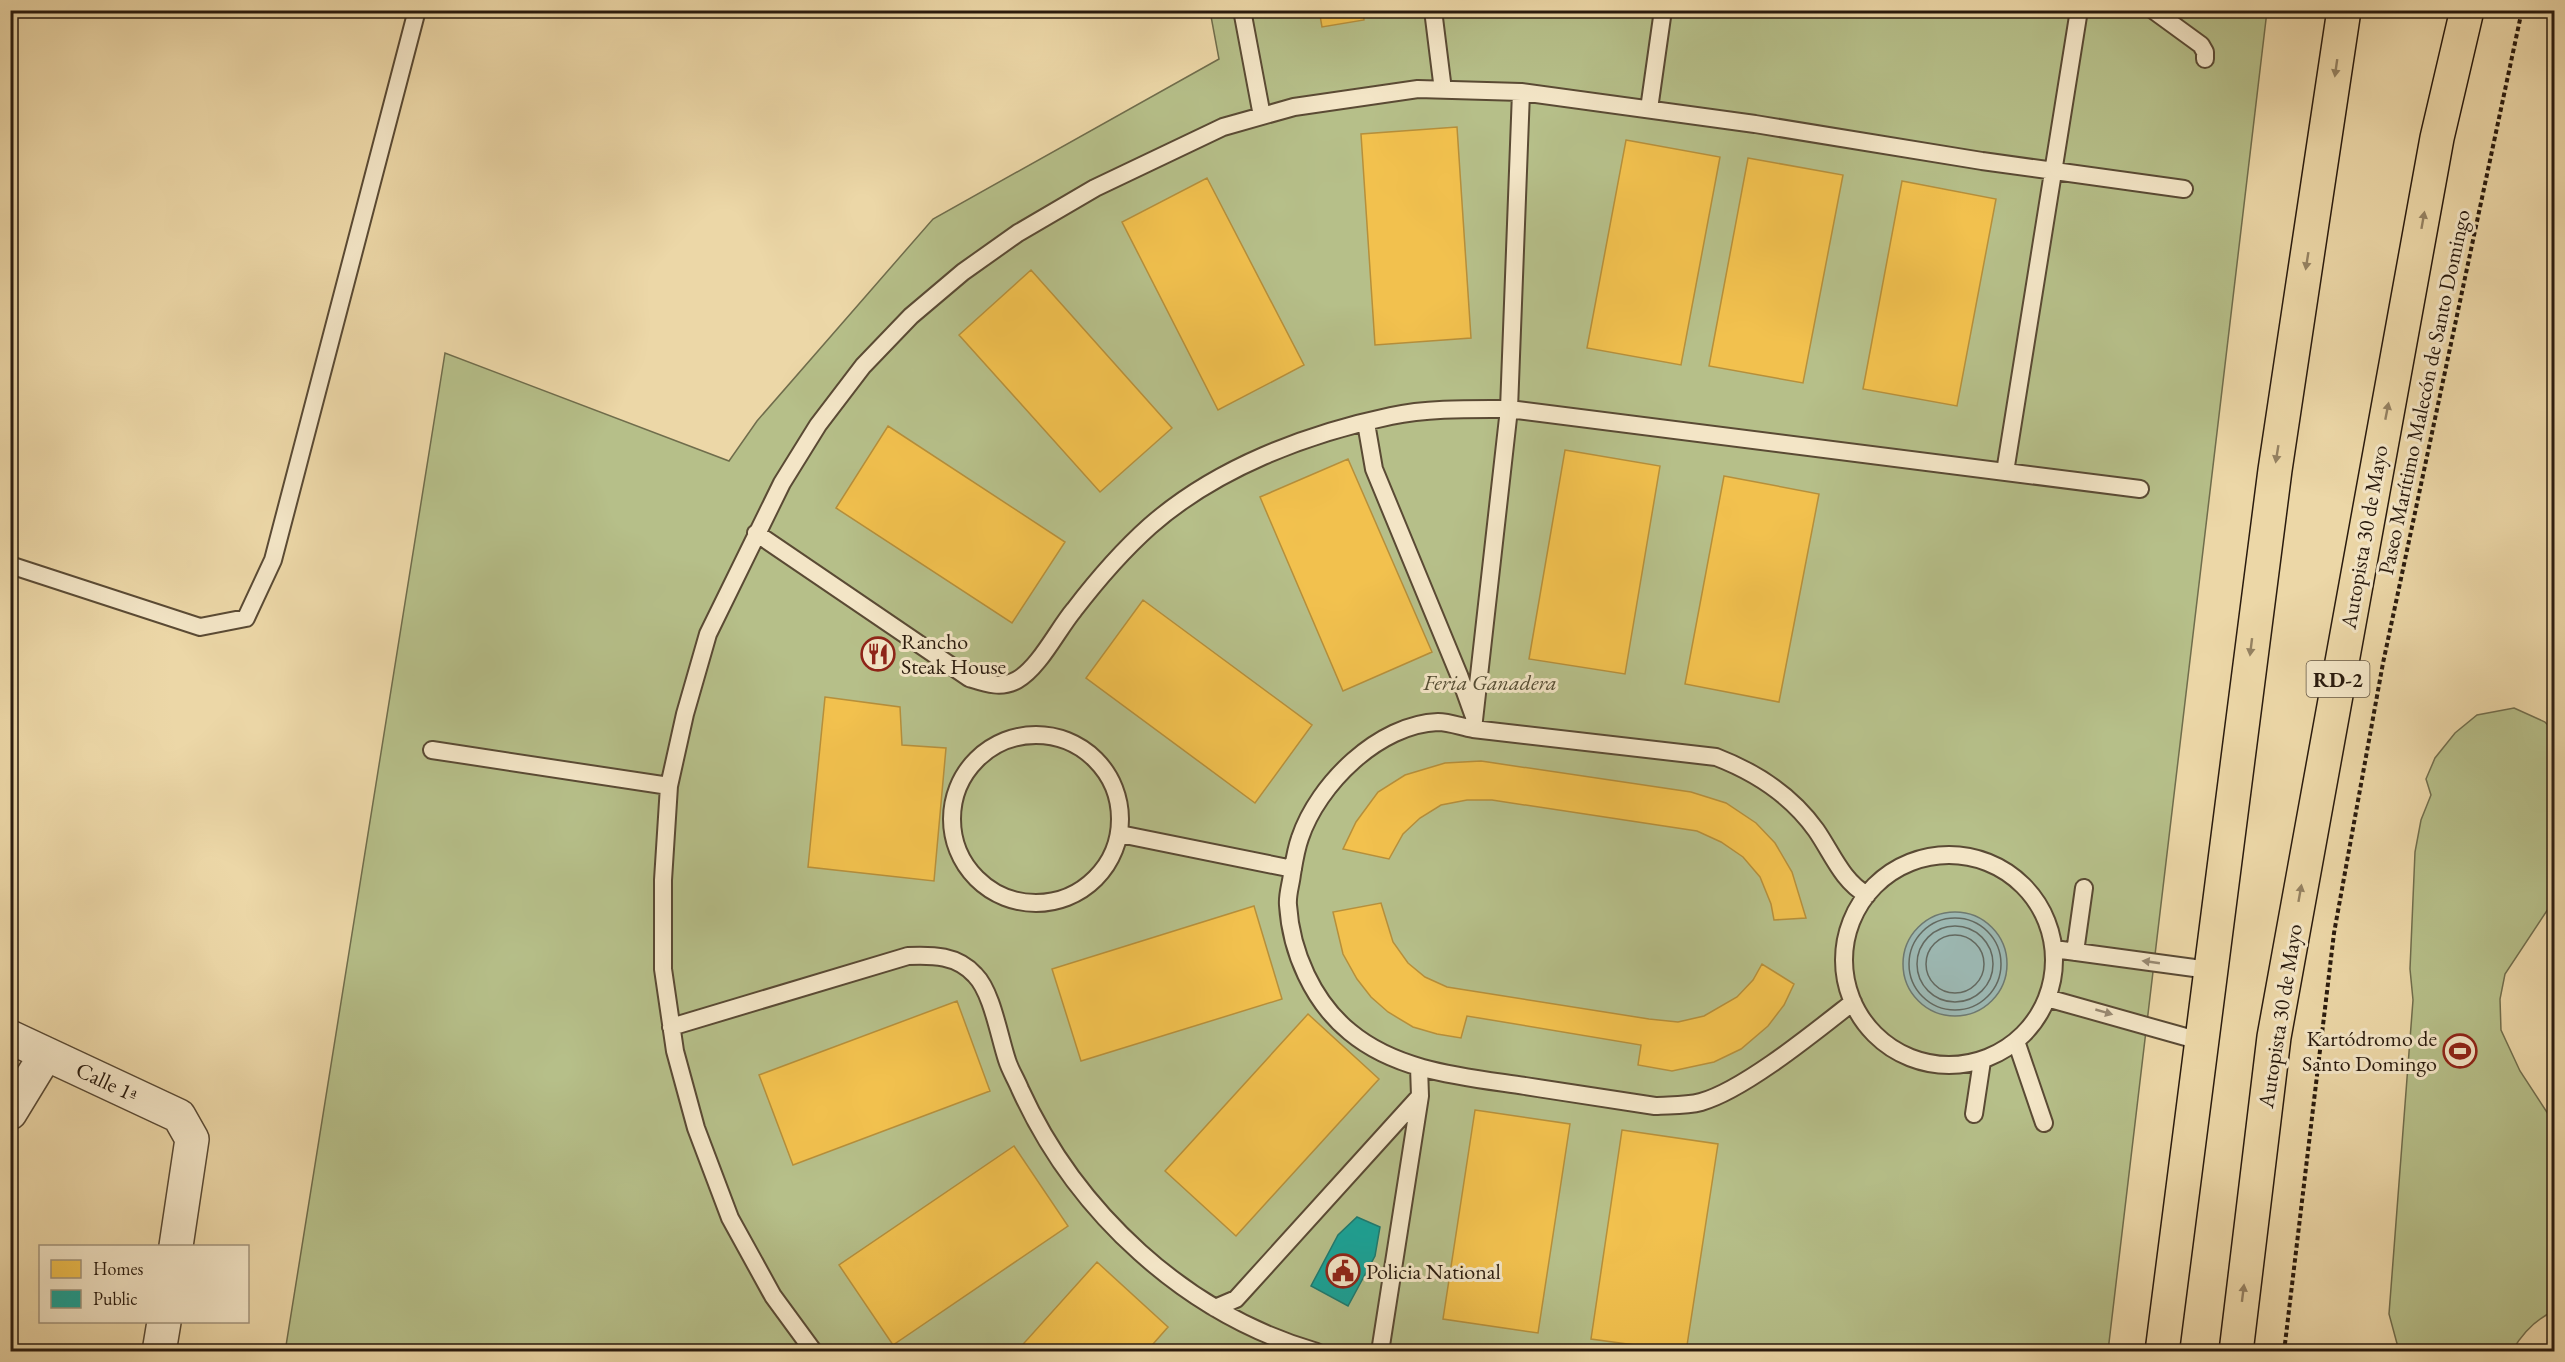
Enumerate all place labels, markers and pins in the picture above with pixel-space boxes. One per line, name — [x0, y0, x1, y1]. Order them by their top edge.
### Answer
place label: Rancho Steak House — [901, 627, 1007, 681]
restaurant icon: Rancho Steak House — [860, 636, 896, 672]
place label: Kartódromo de Santo Domingo — [2302, 1024, 2437, 1078]
sports icon: Kartódromo de Santo Domingo — [2442, 1033, 2478, 1069]
public building icon: Policia National — [1325, 1253, 1361, 1289]
place label: Policia National — [1366, 1257, 1501, 1286]

